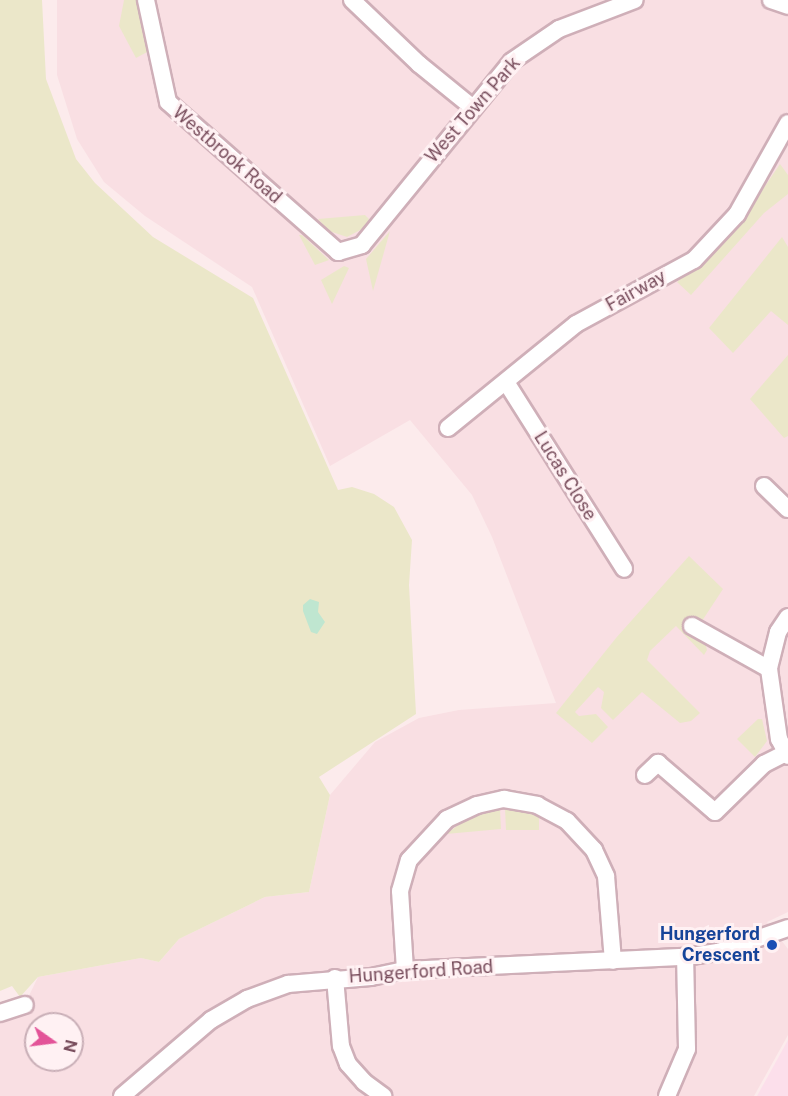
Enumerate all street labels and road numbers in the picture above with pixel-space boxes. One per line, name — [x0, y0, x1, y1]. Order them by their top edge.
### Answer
street label: West Town Park — [421, 53, 525, 167]
street label: Westbrook Road — [168, 102, 286, 208]
street label: Fairway — [602, 266, 670, 316]
street label: Lucas Close — [529, 428, 601, 524]
street label: Hungerford Road — [348, 956, 494, 988]

